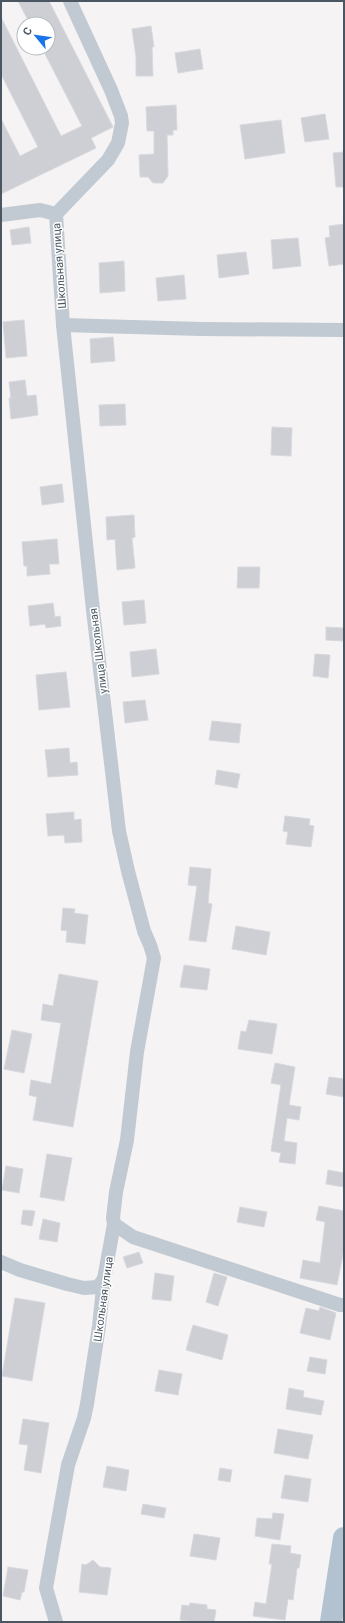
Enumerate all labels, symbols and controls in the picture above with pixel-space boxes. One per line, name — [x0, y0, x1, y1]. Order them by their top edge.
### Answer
north arrow — [16, 16, 56, 56]
text: С — [20, 25, 35, 38]
street label: Школьная улица — [50, 223, 69, 309]
street label: улица Школьная — [87, 607, 110, 694]
street label: Школьная улица — [91, 1256, 116, 1343]

